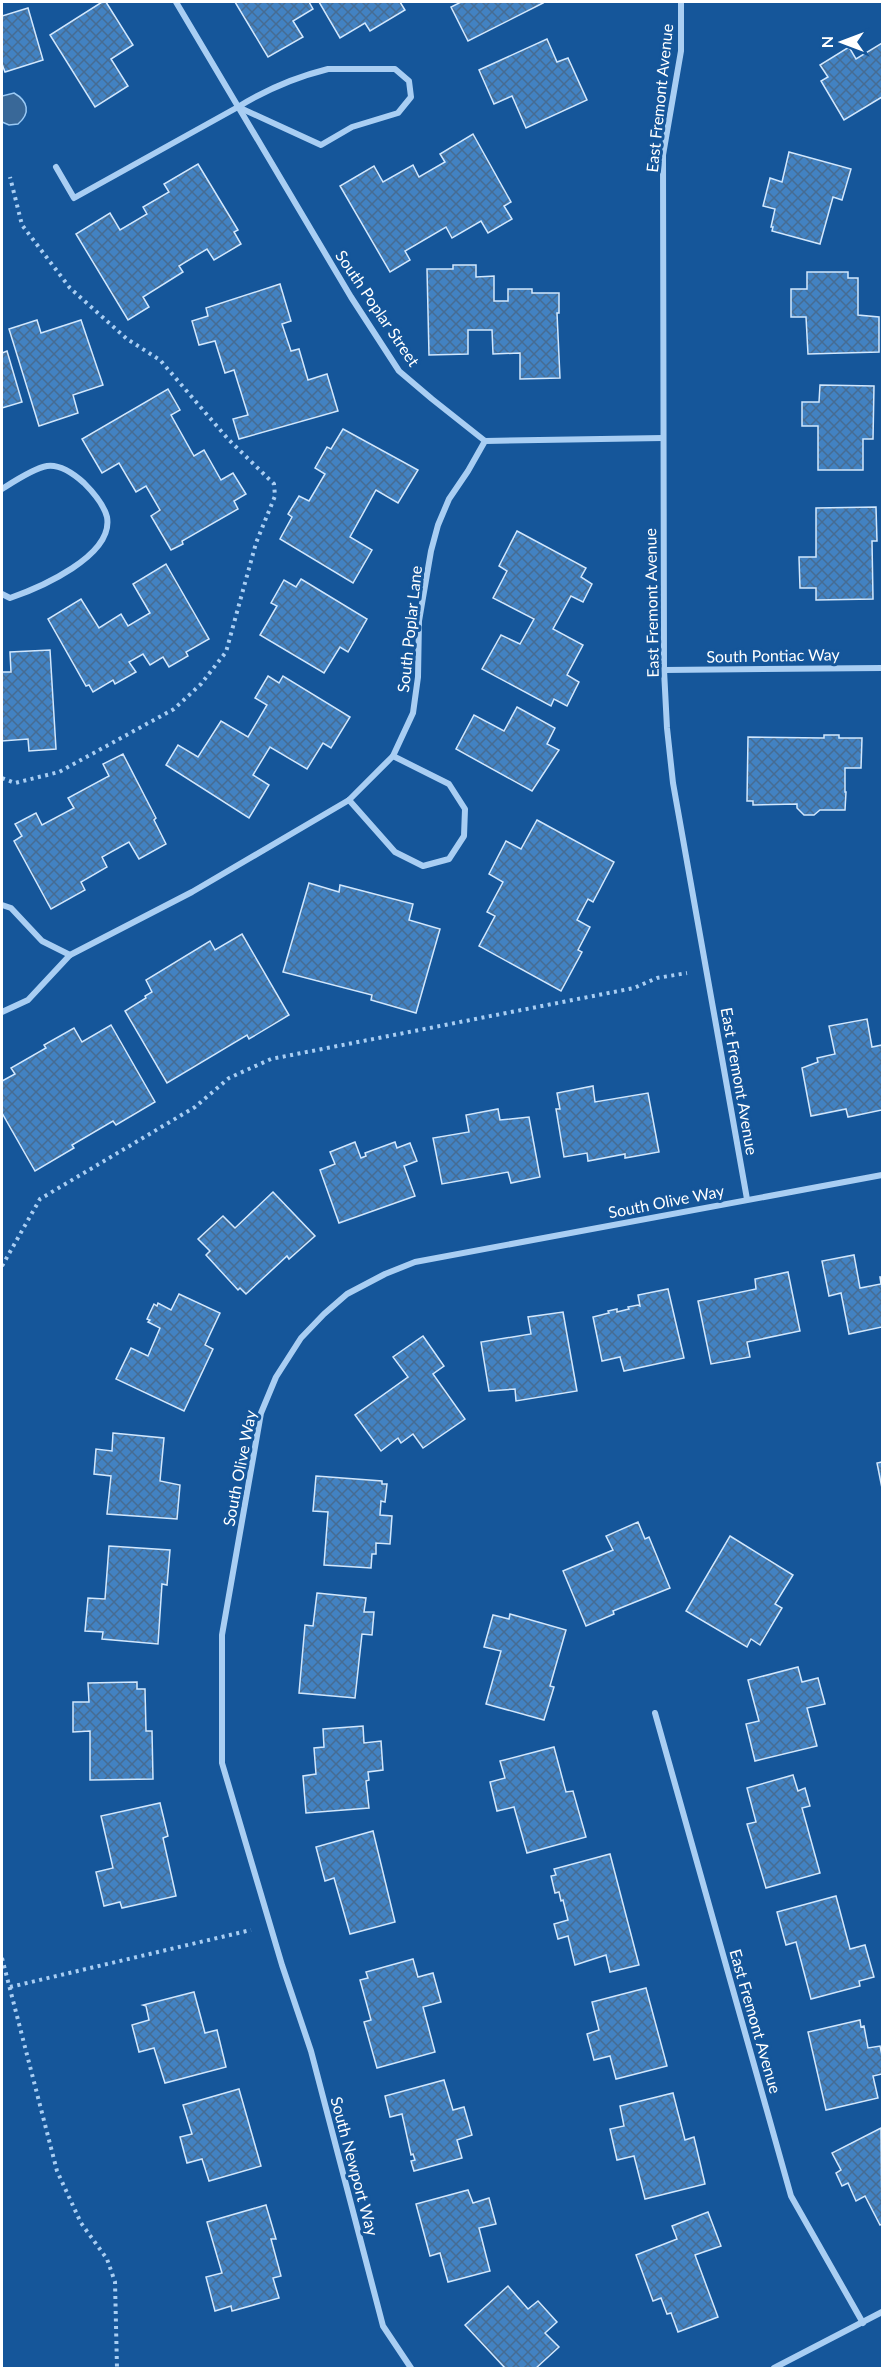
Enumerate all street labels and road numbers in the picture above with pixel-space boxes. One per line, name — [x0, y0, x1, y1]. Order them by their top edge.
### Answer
street label: East Fremont Avenue — [642, 23, 676, 173]
street label: South Poplar Street — [332, 246, 424, 370]
street label: East Fremont Avenue — [640, 528, 662, 678]
street label: South Poplar Lane — [393, 565, 425, 693]
street label: South Pontiac Way — [706, 644, 841, 666]
street label: East Fremont Avenue — [718, 1006, 762, 1156]
street label: South Olive Way — [606, 1180, 726, 1222]
street label: South Olive Way — [218, 1408, 260, 1528]
street label: East Fremont Avenue — [726, 1947, 786, 2095]
street label: South Newport Way — [327, 2094, 383, 2238]

